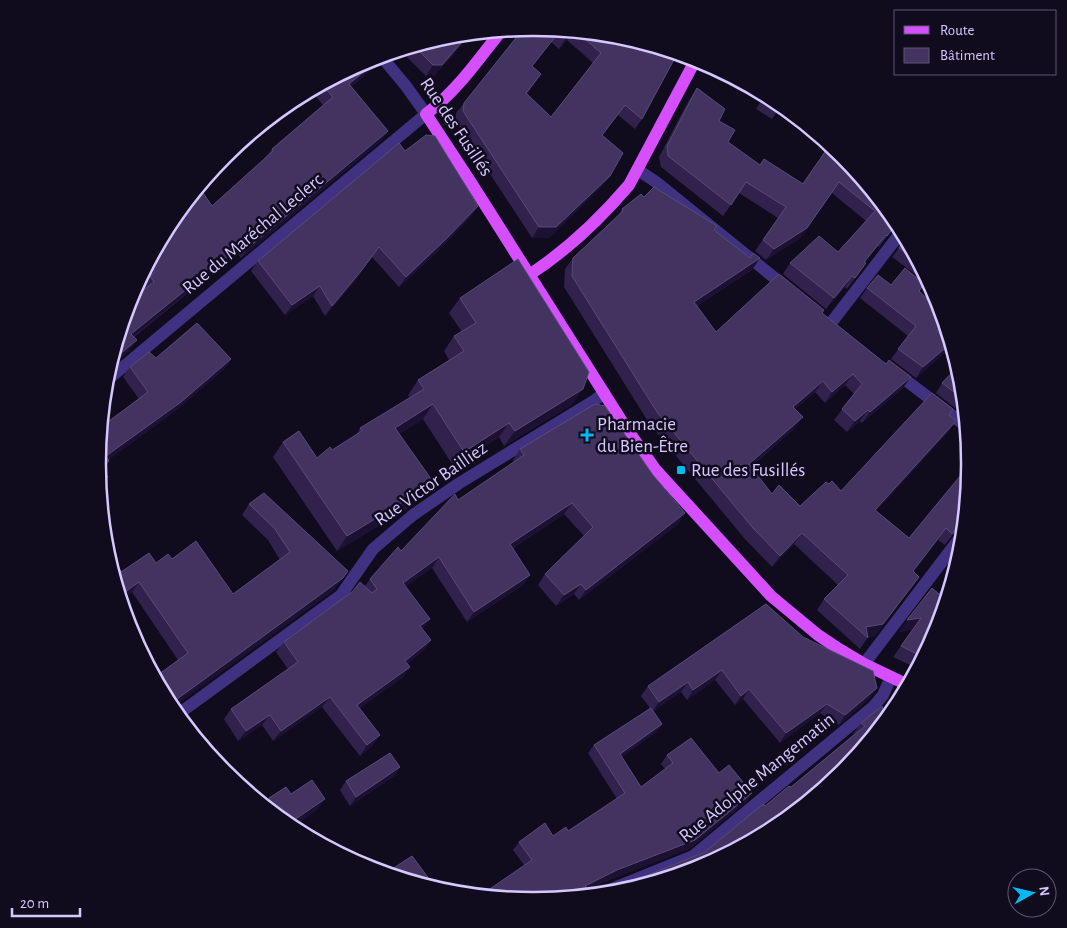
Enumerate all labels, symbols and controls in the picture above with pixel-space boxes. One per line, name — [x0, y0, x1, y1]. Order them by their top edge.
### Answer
legend — [894, 10, 1057, 75]
text: Route — [940, 23, 974, 38]
text: Bâtiment — [940, 48, 995, 63]
street label: Rue des Fusillés — [416, 74, 496, 180]
street label: Rue du Maréchal Leclerc — [179, 170, 327, 298]
place label: Pharmacie du Bien-Être — [597, 415, 688, 456]
marker: Pharmacie du Bien-Être — [581, 429, 593, 441]
street label: Rue Victor Bailliez — [371, 438, 491, 530]
place label: Rue des Fusillés — [691, 461, 805, 480]
marker: Rue des Fusillés — [675, 464, 687, 476]
street label: Rue Adolphe Mangematin — [676, 710, 838, 846]
north arrow — [1007, 868, 1057, 918]
scale bar — [12, 886, 80, 918]
text: N — [1036, 886, 1051, 897]
text: 20 m — [20, 896, 49, 911]

